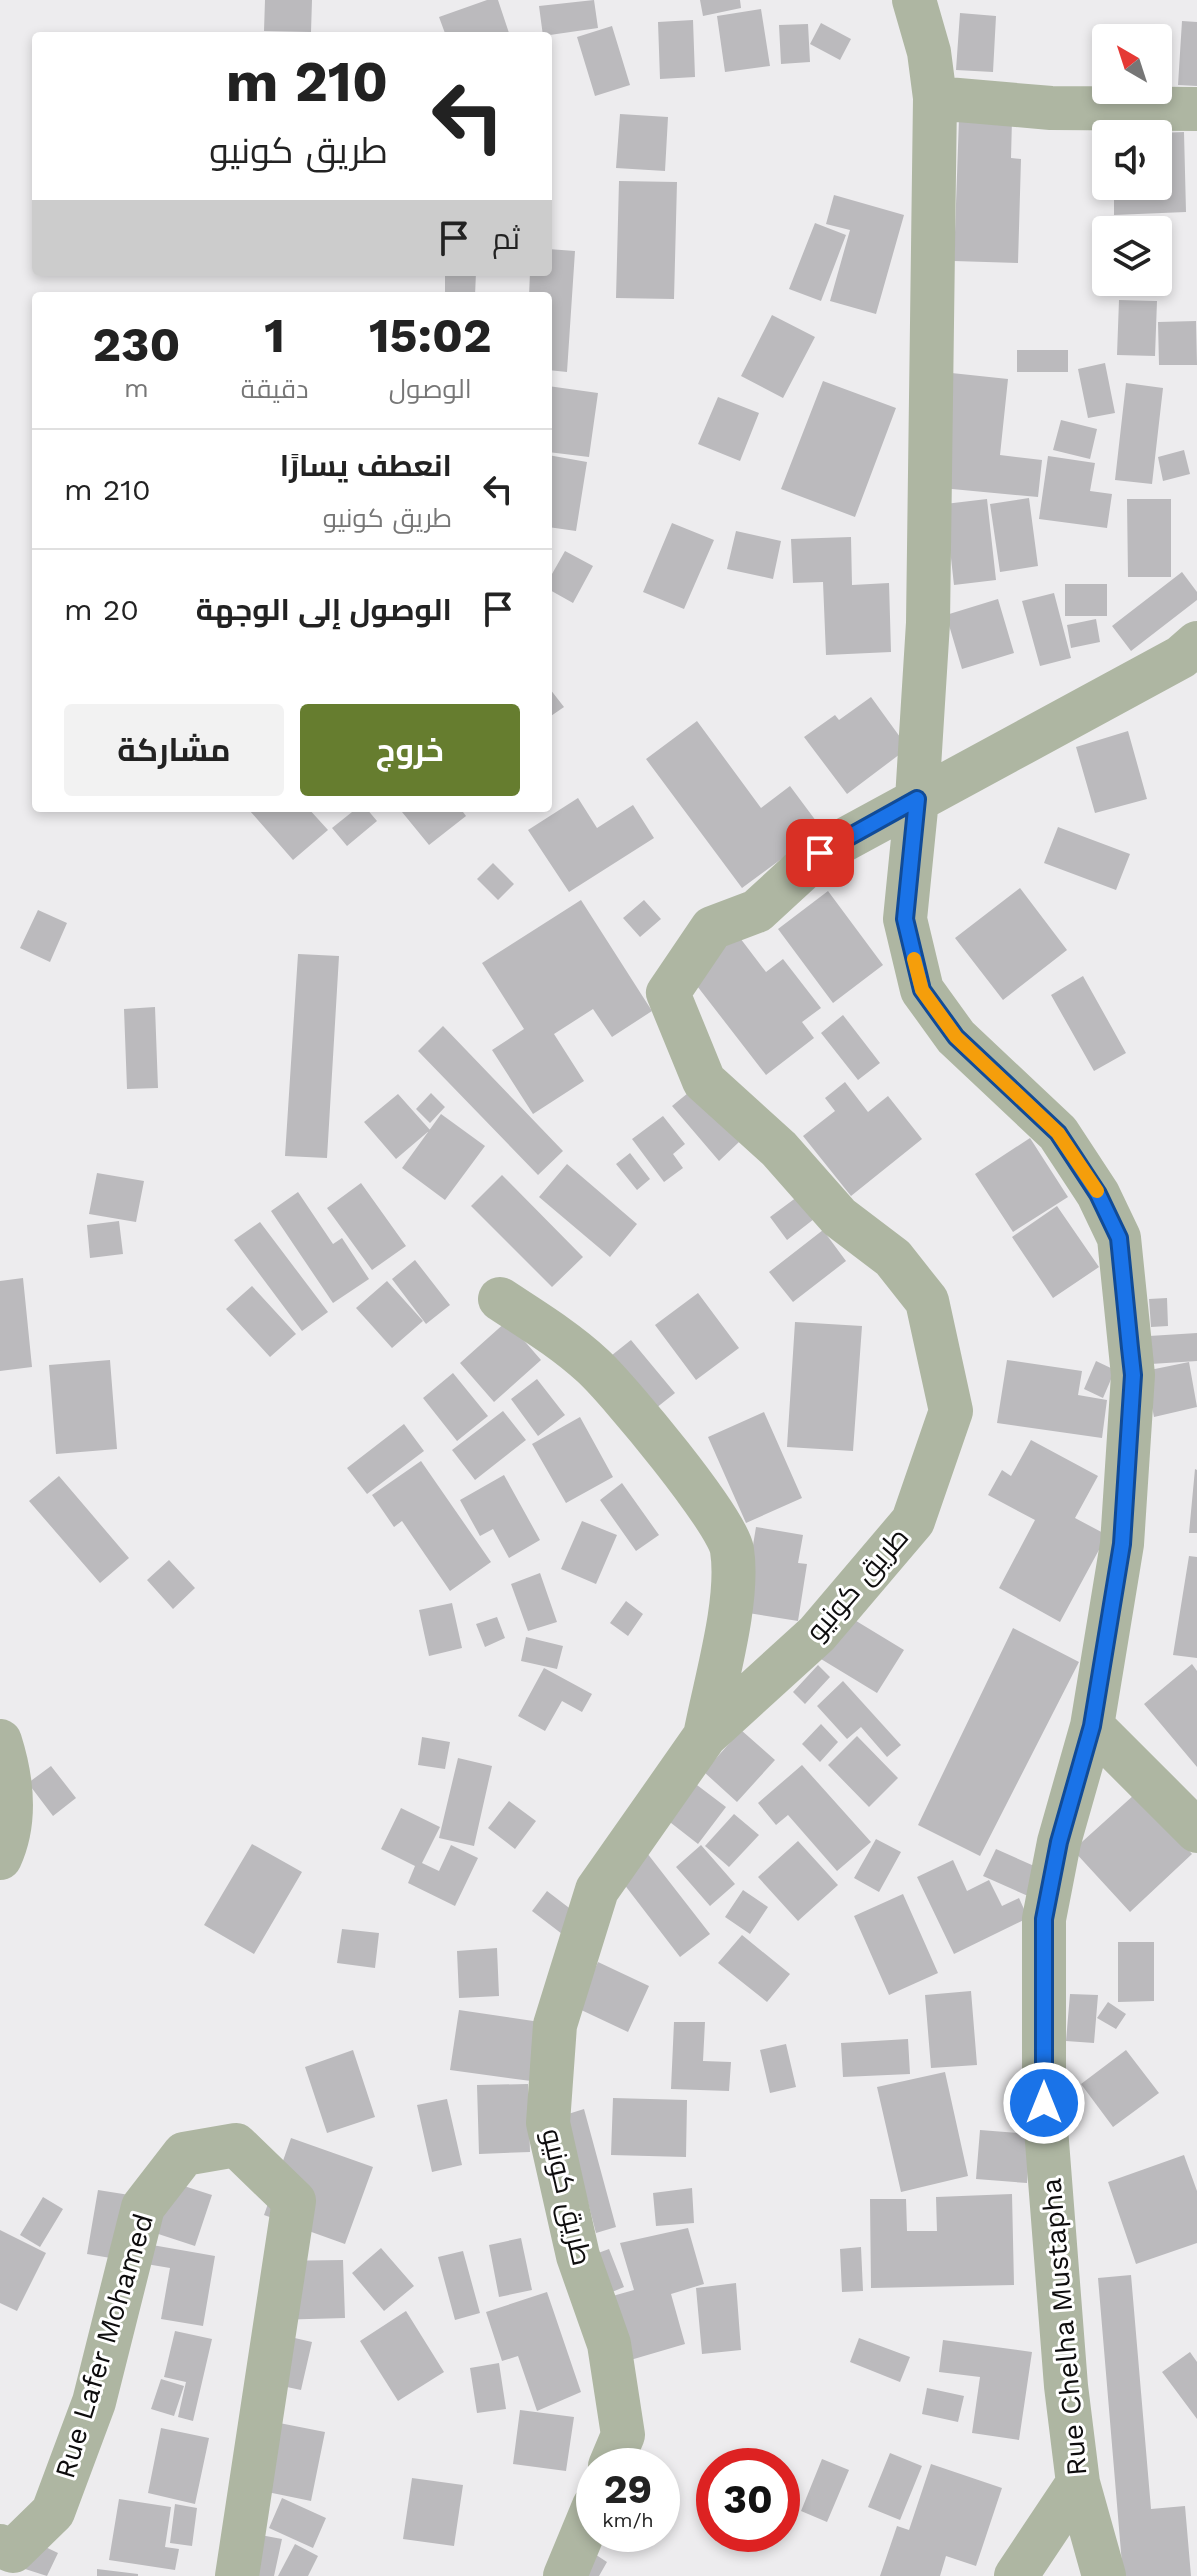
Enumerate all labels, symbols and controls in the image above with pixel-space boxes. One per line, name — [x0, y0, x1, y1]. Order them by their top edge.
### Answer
north arrow — [1092, 24, 1172, 104]
map controls — [1092, 24, 1172, 296]
text: 210 m — [226, 49, 388, 115]
icon: left — [416, 64, 520, 168]
button: sound — [1092, 120, 1172, 200]
text: طريق كونيو — [209, 130, 388, 172]
icon: arrive — [432, 216, 476, 260]
button: layers — [1092, 216, 1172, 296]
text: ثم — [492, 221, 520, 256]
text: 1 — [264, 307, 285, 364]
text: 15:02 — [369, 307, 492, 364]
text: 230 — [92, 316, 180, 373]
text: m — [124, 373, 149, 403]
text: دقيقة — [241, 374, 308, 404]
text: الوصول — [389, 374, 472, 404]
text: انعطف يسارًا — [280, 448, 452, 483]
icon: left — [476, 467, 520, 511]
text: 210 m — [64, 472, 151, 507]
text: طريق كونيو — [323, 503, 452, 533]
icon: arrive — [476, 587, 520, 631]
text: 20 m — [64, 592, 139, 627]
text: الوصول إلى الوجهة — [196, 592, 452, 627]
button: مشاركة — [64, 704, 284, 796]
button: خروج — [300, 704, 520, 796]
pin — [786, 819, 854, 887]
icon: arrive — [798, 831, 842, 875]
street label: طريق كونيو — [799, 1521, 915, 1647]
position arrow — [1002, 2061, 1086, 2145]
street label: طريق كونيو — [535, 2126, 599, 2268]
street label: Rue Chelha Mustapha — [1035, 2177, 1093, 2477]
street label: Rue Lafer Mohamed — [48, 2210, 160, 2482]
speed limit sign: 30 — [696, 2448, 800, 2552]
text: 29 — [604, 2466, 652, 2513]
text: km/h — [602, 2508, 654, 2532]

